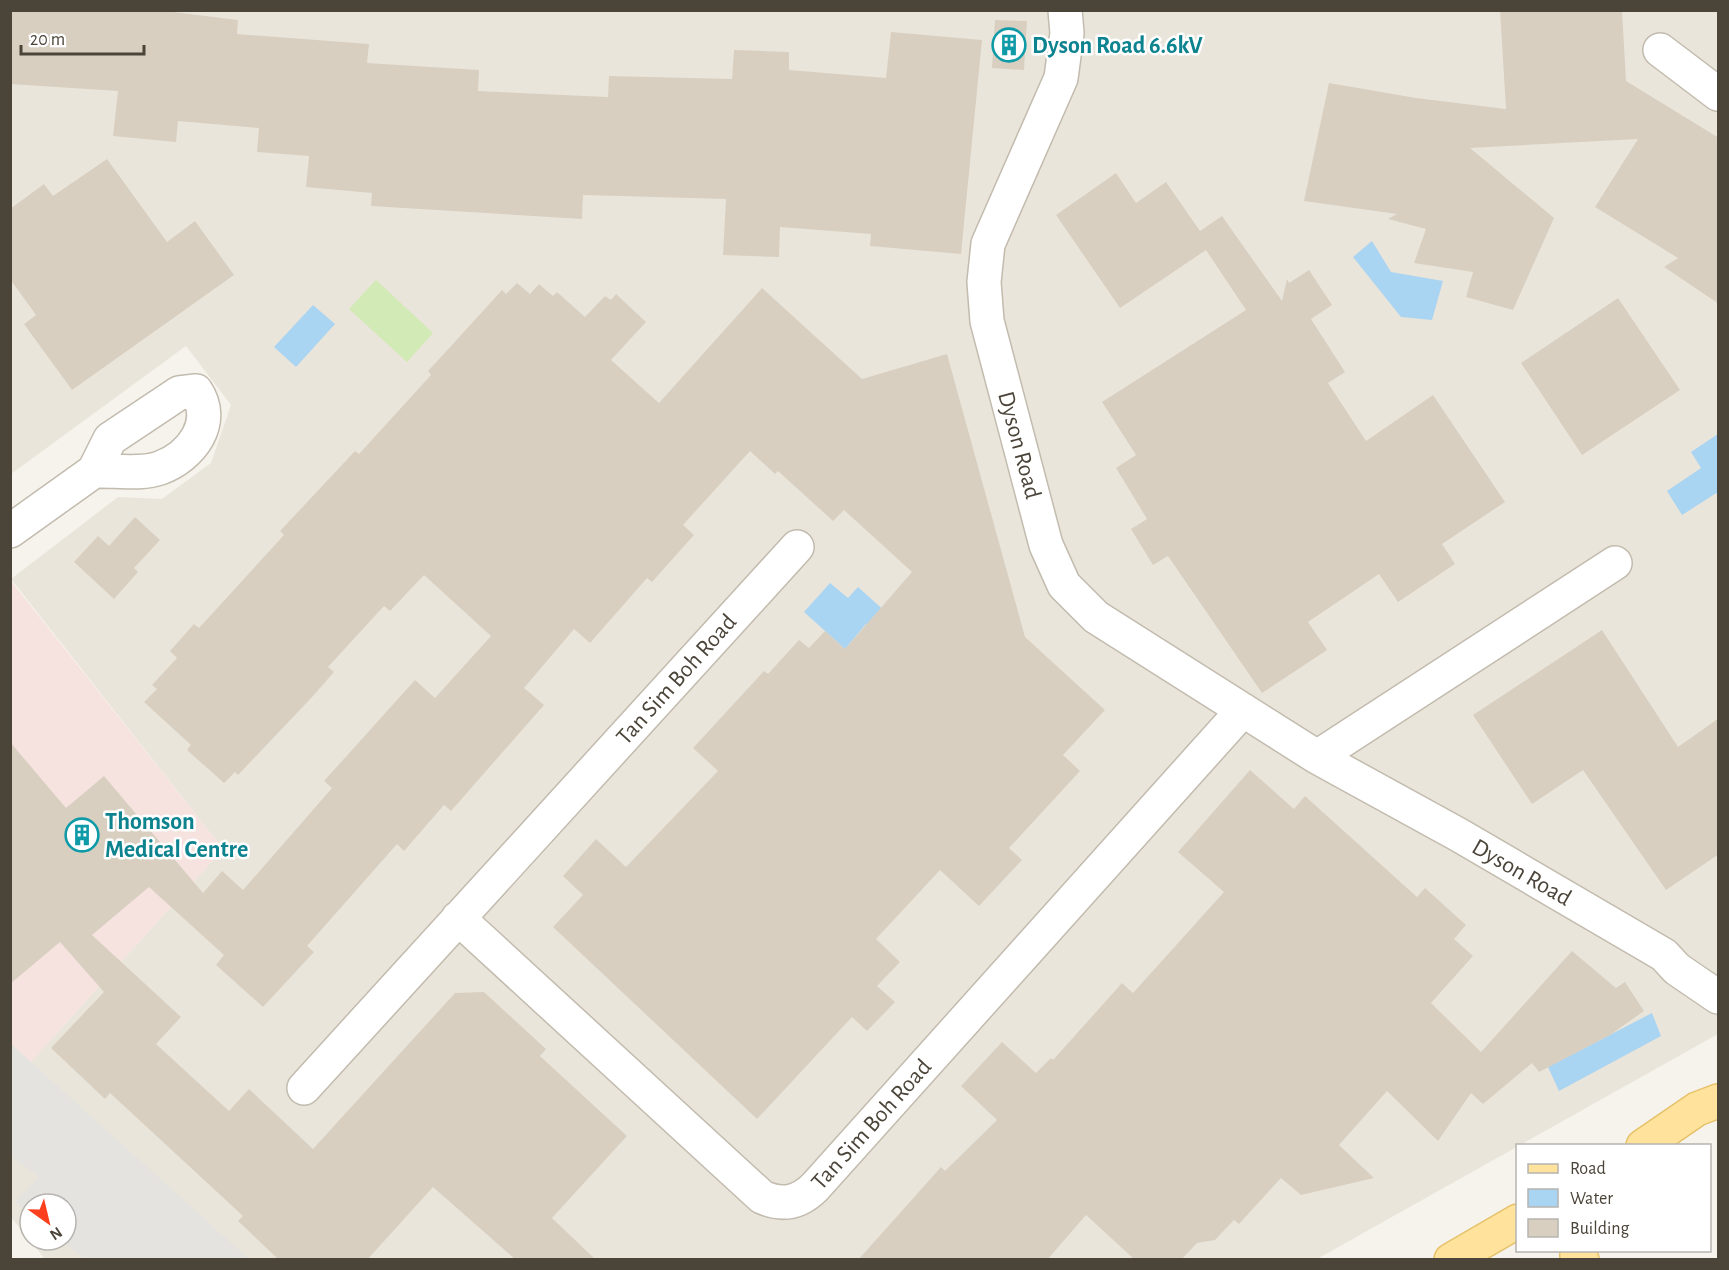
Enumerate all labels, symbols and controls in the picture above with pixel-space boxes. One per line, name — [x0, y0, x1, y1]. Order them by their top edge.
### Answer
scale bar — [21, 18, 144, 56]
building icon: Dyson Road 6.6kV — [991, 27, 1027, 63]
text: 20 m — [30, 31, 65, 49]
place label: Dyson Road 6.6kV — [1032, 34, 1204, 58]
street label: Dyson Road — [993, 389, 1045, 502]
street label: Tan Sim Boh Road — [612, 610, 741, 749]
place label: Thomson Medical Centre — [105, 810, 248, 862]
building icon: Thomson Medical Centre — [64, 817, 100, 853]
street label: Dyson Road — [1468, 835, 1575, 911]
street label: Tan Sim Boh Road — [807, 1055, 936, 1194]
legend — [1516, 1144, 1711, 1252]
text: Road — [1570, 1160, 1606, 1178]
text: Water — [1570, 1190, 1613, 1208]
north arrow — [18, 1192, 78, 1252]
text: Building — [1570, 1220, 1630, 1238]
text: N — [47, 1224, 65, 1243]

